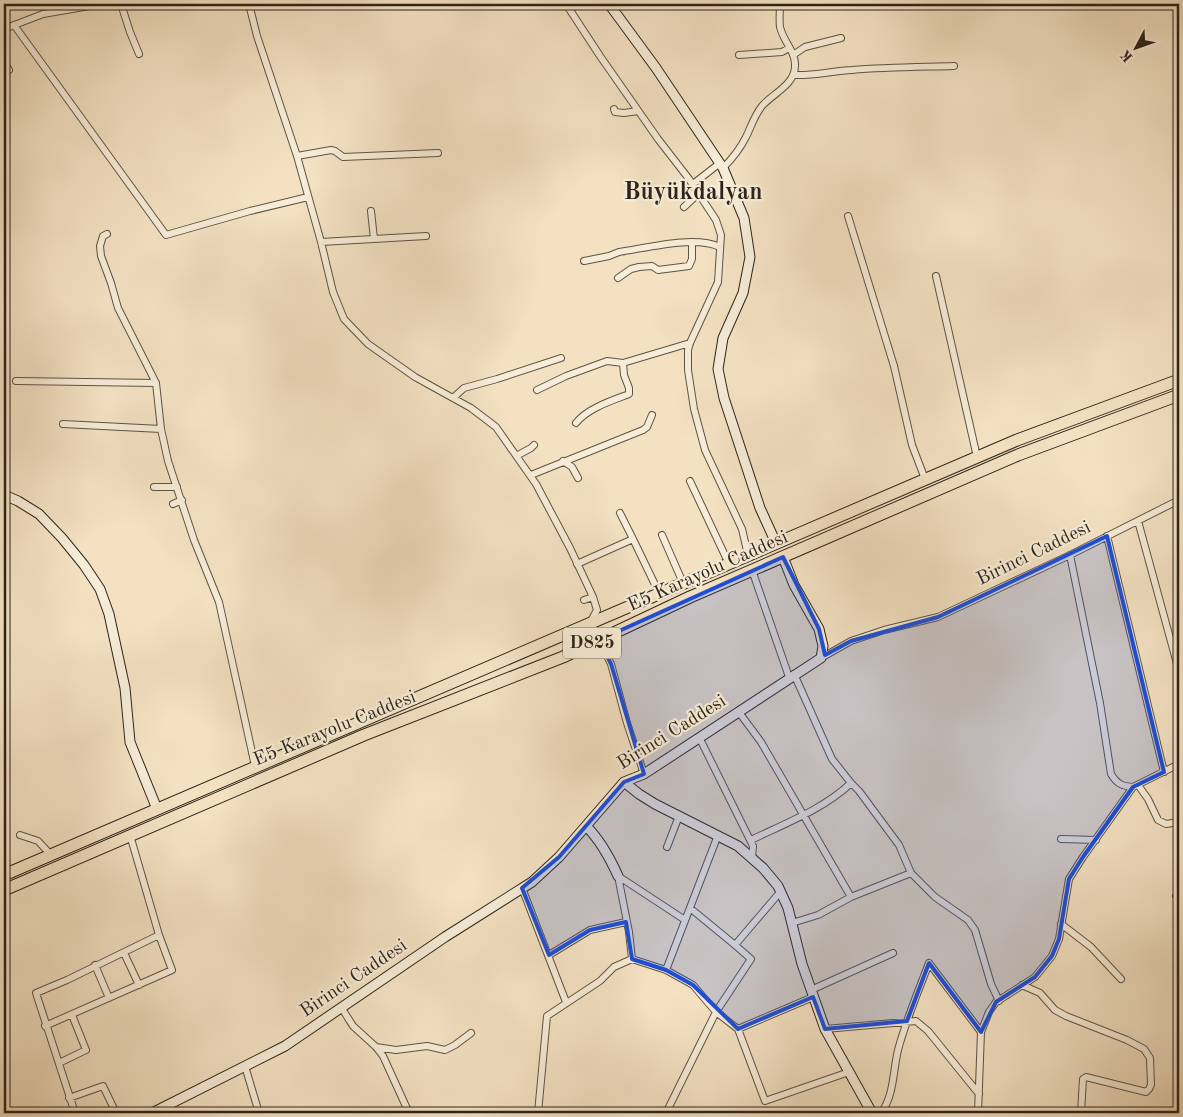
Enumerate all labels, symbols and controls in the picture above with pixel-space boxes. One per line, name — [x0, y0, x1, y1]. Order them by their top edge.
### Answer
north arrow — [1110, 22, 1160, 72]
text: K — [1118, 47, 1136, 65]
district label: Büyükdalyan — [623, 181, 763, 205]
street label: Birinci Caddesi — [974, 518, 1094, 590]
street label: E5 Karayolu Caddesi — [625, 528, 791, 616]
road number: D825 — [563, 628, 621, 658]
street label: E5 Karayolu Caddesi — [251, 688, 419, 770]
street label: Birinci Caddesi — [614, 692, 730, 774]
street label: Birinci Caddesi — [297, 936, 411, 1022]

